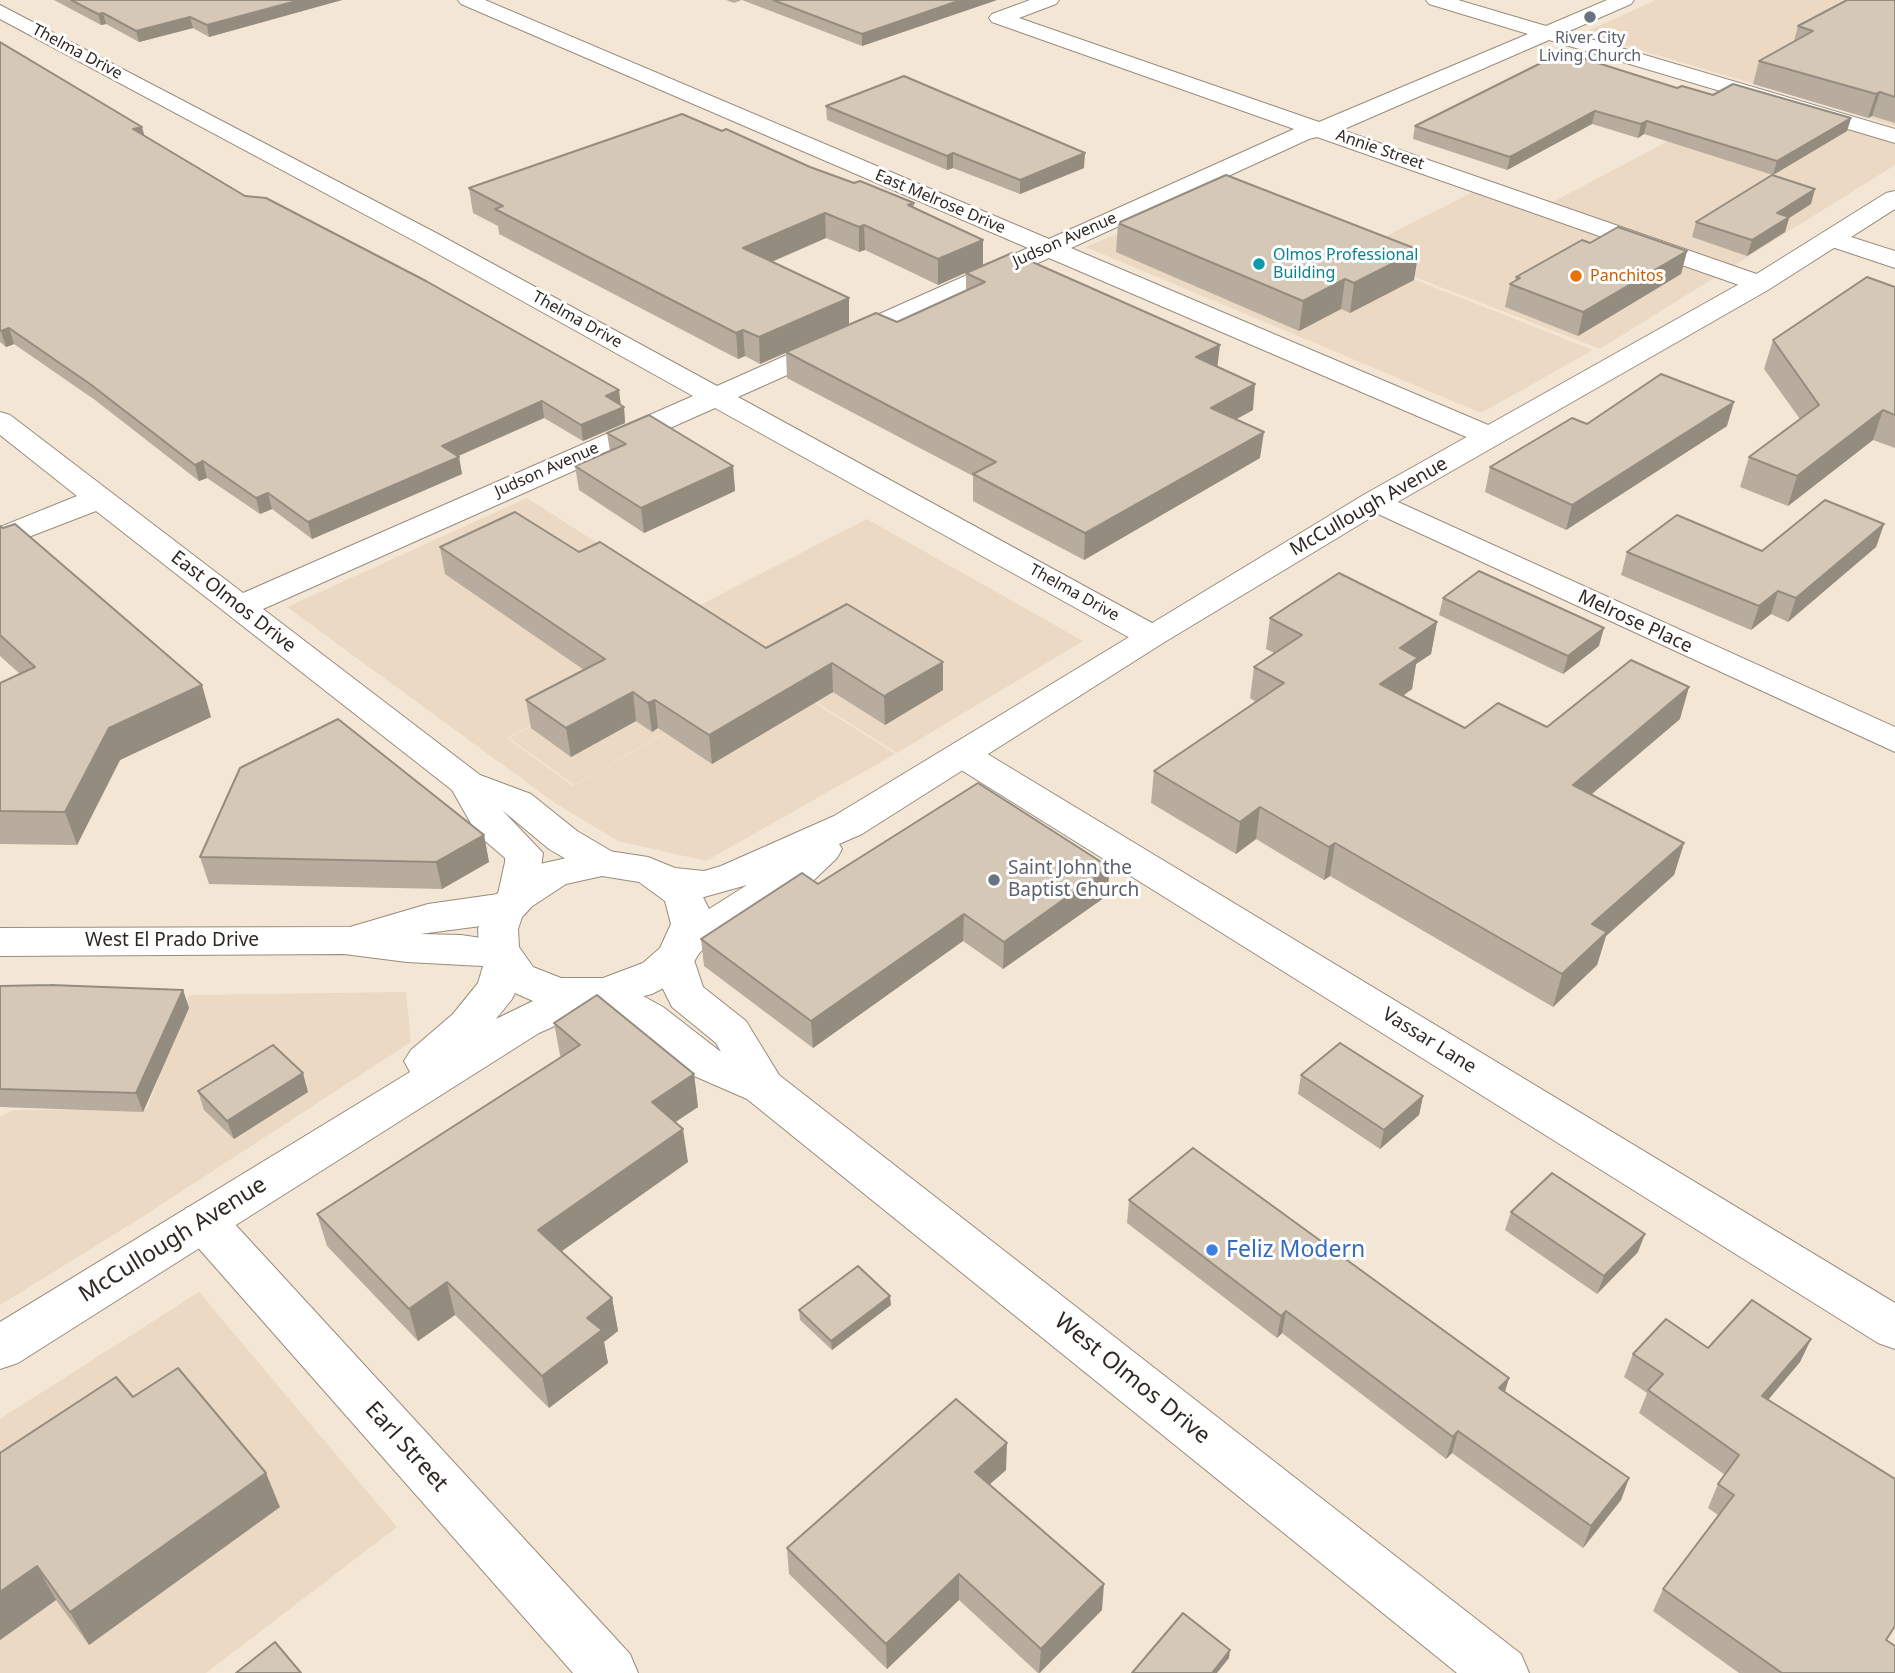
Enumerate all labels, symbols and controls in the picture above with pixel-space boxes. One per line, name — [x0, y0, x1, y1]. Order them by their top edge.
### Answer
marker: River City Living Church — [1582, 9, 1598, 25]
street label: Thelma Drive — [29, 20, 125, 84]
place label: River City Living Church — [1539, 28, 1641, 66]
street label: Annie Street — [1333, 126, 1427, 174]
street label: East Melrose Drive — [872, 166, 1008, 238]
street label: Judson Avenue — [1010, 209, 1120, 271]
place label: Olmos Professional Building — [1273, 245, 1418, 283]
marker: Olmos Professional Building — [1251, 256, 1267, 272]
place label: Panchitos — [1590, 266, 1663, 286]
marker: Panchitos — [1568, 268, 1584, 284]
street label: Thelma Drive — [529, 287, 625, 353]
street label: Judson Avenue — [492, 439, 602, 501]
street label: McCullough Avenue — [1286, 453, 1452, 561]
street label: East Olmos Drive — [166, 546, 300, 658]
street label: Thelma Drive — [1026, 560, 1122, 626]
street label: Melrose Place — [1574, 586, 1696, 658]
place label: Saint John the Baptist Church — [1008, 858, 1139, 902]
marker: Saint John the Baptist Church — [986, 872, 1002, 888]
street label: West El Prado Drive — [85, 930, 259, 952]
street label: Vassar Lane — [1378, 1003, 1480, 1079]
street label: McCullough Avenue — [74, 1171, 272, 1309]
place label: Feliz Modern — [1226, 1236, 1365, 1264]
marker: Feliz Modern — [1204, 1242, 1220, 1258]
street label: West Olmos Drive — [1049, 1308, 1215, 1450]
street label: Earl Street — [359, 1396, 453, 1498]

